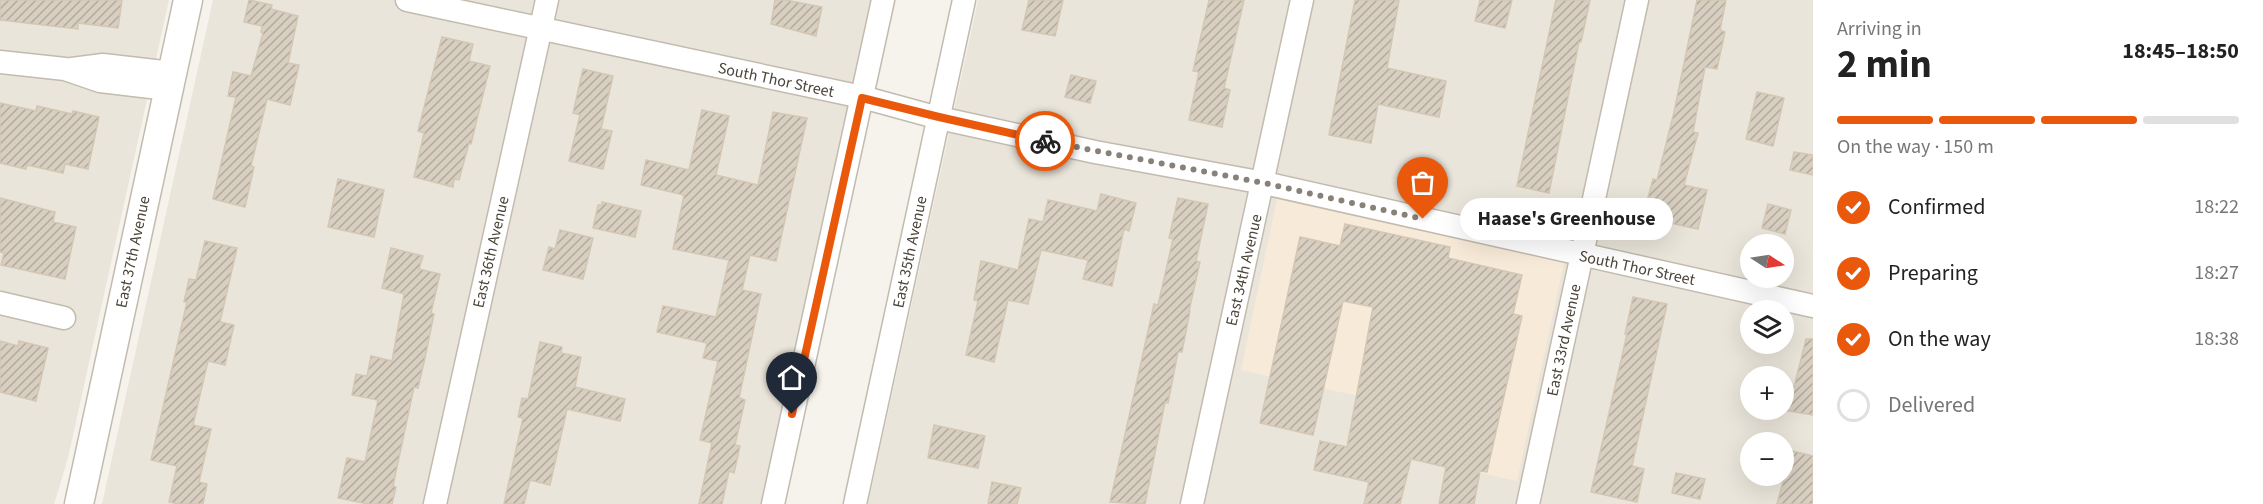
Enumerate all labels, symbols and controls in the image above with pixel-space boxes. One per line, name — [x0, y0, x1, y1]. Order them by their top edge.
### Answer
text: Arriving in — [1837, 15, 1922, 43]
text: 18:45–18:50 — [2122, 35, 2239, 67]
text: 2 min — [1837, 37, 1932, 93]
street label: South Thor Street — [716, 57, 837, 103]
courier — [1015, 111, 1075, 171]
icon: bike — [1029, 125, 1062, 158]
text: On the way · 150 m — [1837, 133, 1994, 161]
pin — [1397, 157, 1448, 219]
icon: bag — [1406, 166, 1439, 199]
icon: check — [1837, 191, 1870, 224]
text: Confirmed — [1888, 191, 1985, 223]
text: 18:22 — [2194, 193, 2239, 221]
street label: East 37th Avenue — [110, 194, 156, 310]
street label: East 36th Avenue — [467, 194, 515, 310]
street label: East 35th Avenue — [887, 194, 933, 310]
callout: Haase's Greenhouse — [1459, 198, 1672, 240]
text: Haase's Greenhouse — [1477, 205, 1656, 233]
street label: East 34th Avenue — [1220, 212, 1268, 328]
north arrow — [1740, 234, 1794, 288]
map controls — [1740, 234, 1794, 486]
street label: South Thor Street — [1577, 245, 1698, 291]
icon: check — [1837, 257, 1870, 290]
text: Preparing — [1888, 257, 1978, 289]
text: 18:27 — [2194, 259, 2239, 287]
street label: East 33rd Avenue — [1541, 282, 1587, 398]
button: layers — [1740, 300, 1794, 354]
icon: check — [1837, 323, 1870, 356]
text: On the way — [1888, 323, 1991, 355]
text: 18:38 — [2194, 325, 2239, 353]
pin — [766, 352, 817, 414]
icon: home — [775, 361, 808, 394]
button: + — [1740, 366, 1794, 420]
text: Delivered — [1888, 389, 1975, 421]
button: − — [1740, 432, 1794, 486]

